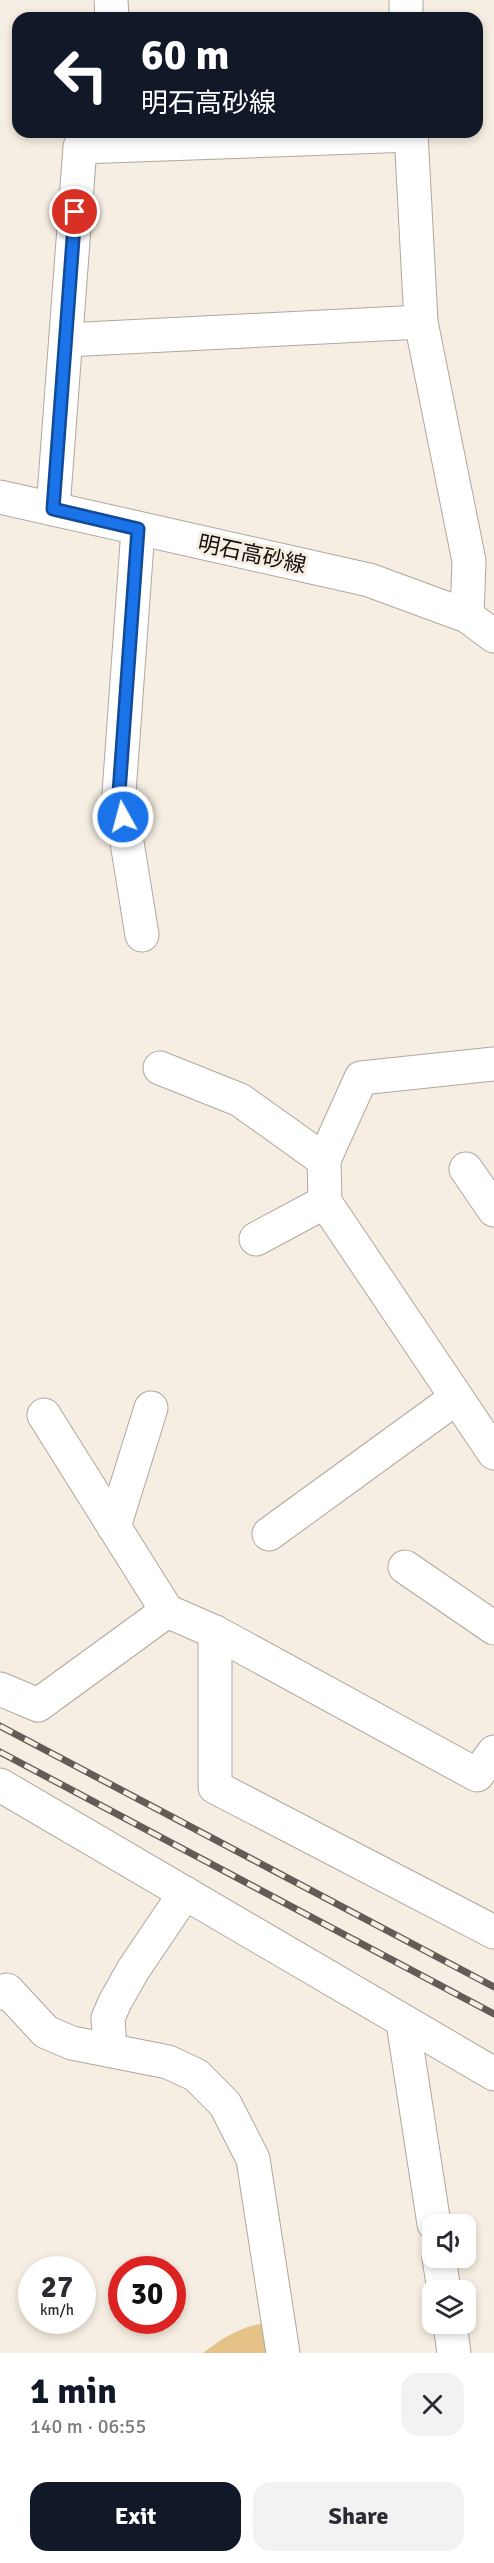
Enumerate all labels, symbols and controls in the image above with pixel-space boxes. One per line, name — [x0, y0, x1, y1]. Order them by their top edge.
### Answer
text: 60 m — [141, 30, 230, 81]
icon: left — [42, 36, 120, 114]
text: 明石高砂線 — [141, 87, 276, 120]
pin — [49, 186, 100, 237]
icon: arrive — [58, 195, 91, 228]
street label: 明石高砂線 — [195, 529, 309, 579]
position arrow — [91, 785, 155, 849]
map controls — [422, 2214, 476, 2334]
button: sound — [422, 2214, 476, 2268]
speed limit sign: 30 — [108, 2256, 186, 2334]
text: 27 — [41, 2269, 73, 2306]
button: layers — [422, 2280, 476, 2334]
text: km/h — [40, 2301, 74, 2319]
text: 1 min — [30, 2369, 117, 2414]
button: close — [401, 2373, 464, 2436]
text: 140 m · 06:55 — [30, 2414, 146, 2439]
button: Exit — [30, 2482, 241, 2551]
button: Share — [253, 2482, 464, 2551]

